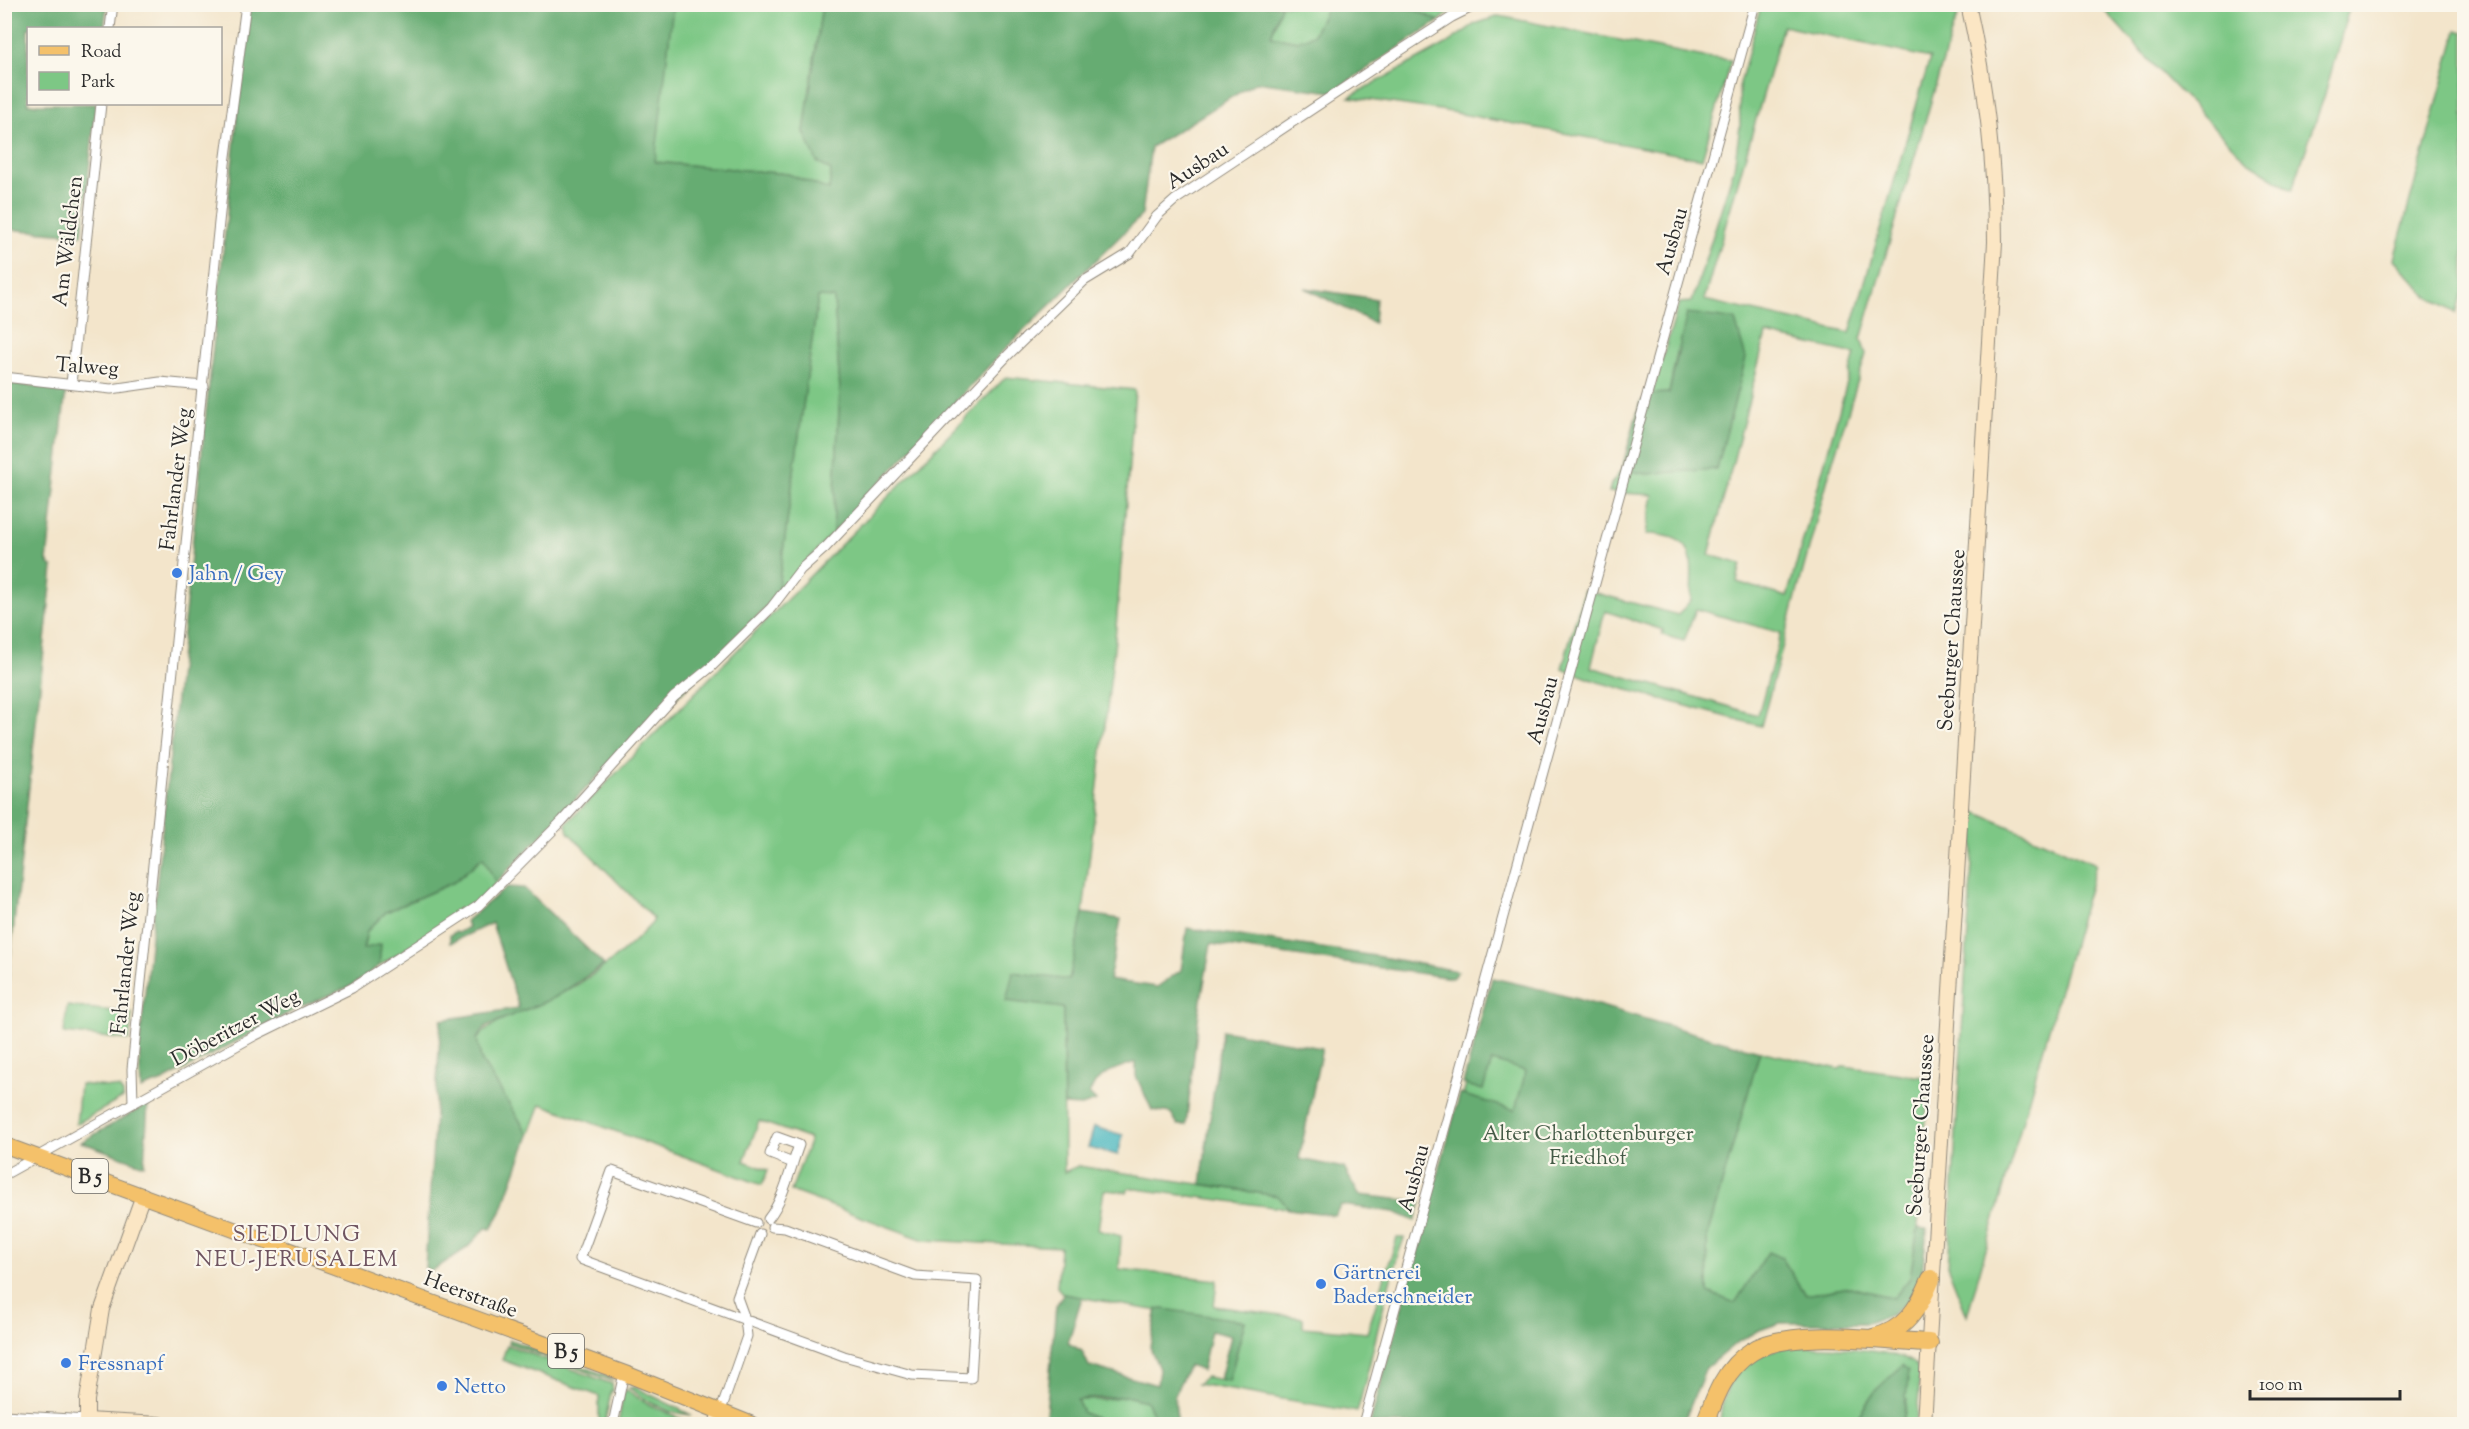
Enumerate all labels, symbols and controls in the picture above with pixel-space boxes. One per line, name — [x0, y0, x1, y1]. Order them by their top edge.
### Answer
legend — [27, 27, 222, 105]
text: Road — [81, 40, 121, 66]
text: Park — [81, 70, 116, 96]
street label: Ausbau — [1161, 135, 1235, 198]
street label: Am Wäldchen — [46, 174, 92, 308]
street label: Ausbau — [1649, 204, 1697, 279]
street label: Talweg — [54, 351, 120, 385]
street label: Fahrlander Weg — [153, 406, 201, 552]
street label: Seeburger Chaussee — [1932, 548, 1974, 732]
place label: Jahn / Gey — [188, 560, 285, 590]
marker: Jahn / Gey — [170, 566, 184, 580]
street label: Ausbau — [1520, 673, 1567, 748]
street label: Fahrlander Weg — [105, 890, 149, 1036]
street label: Döberitzer Weg — [166, 982, 305, 1075]
street label: Seeburger Chaussee — [1901, 1033, 1943, 1217]
park label: Alter Charlottenburger Friedhof — [1482, 1120, 1694, 1174]
street label: Ausbau — [1391, 1141, 1438, 1216]
road number: B 5 — [72, 1159, 108, 1193]
district label: SIEDLUNG NEU-JERUSALEM — [195, 1220, 399, 1277]
place label: Gärtnerei Baderschneider — [1333, 1259, 1472, 1313]
street label: Heerstraße — [419, 1265, 521, 1327]
marker: Gärtnerei Baderschneider — [1314, 1277, 1328, 1291]
road number: B 5 — [548, 1334, 584, 1368]
place label: Fressnapf — [78, 1350, 166, 1380]
marker: Fressnapf — [59, 1356, 73, 1370]
scale bar — [2250, 1363, 2400, 1401]
place label: Netto — [454, 1373, 506, 1403]
text: 100 m — [2259, 1373, 2303, 1399]
marker: Netto — [435, 1379, 449, 1393]

